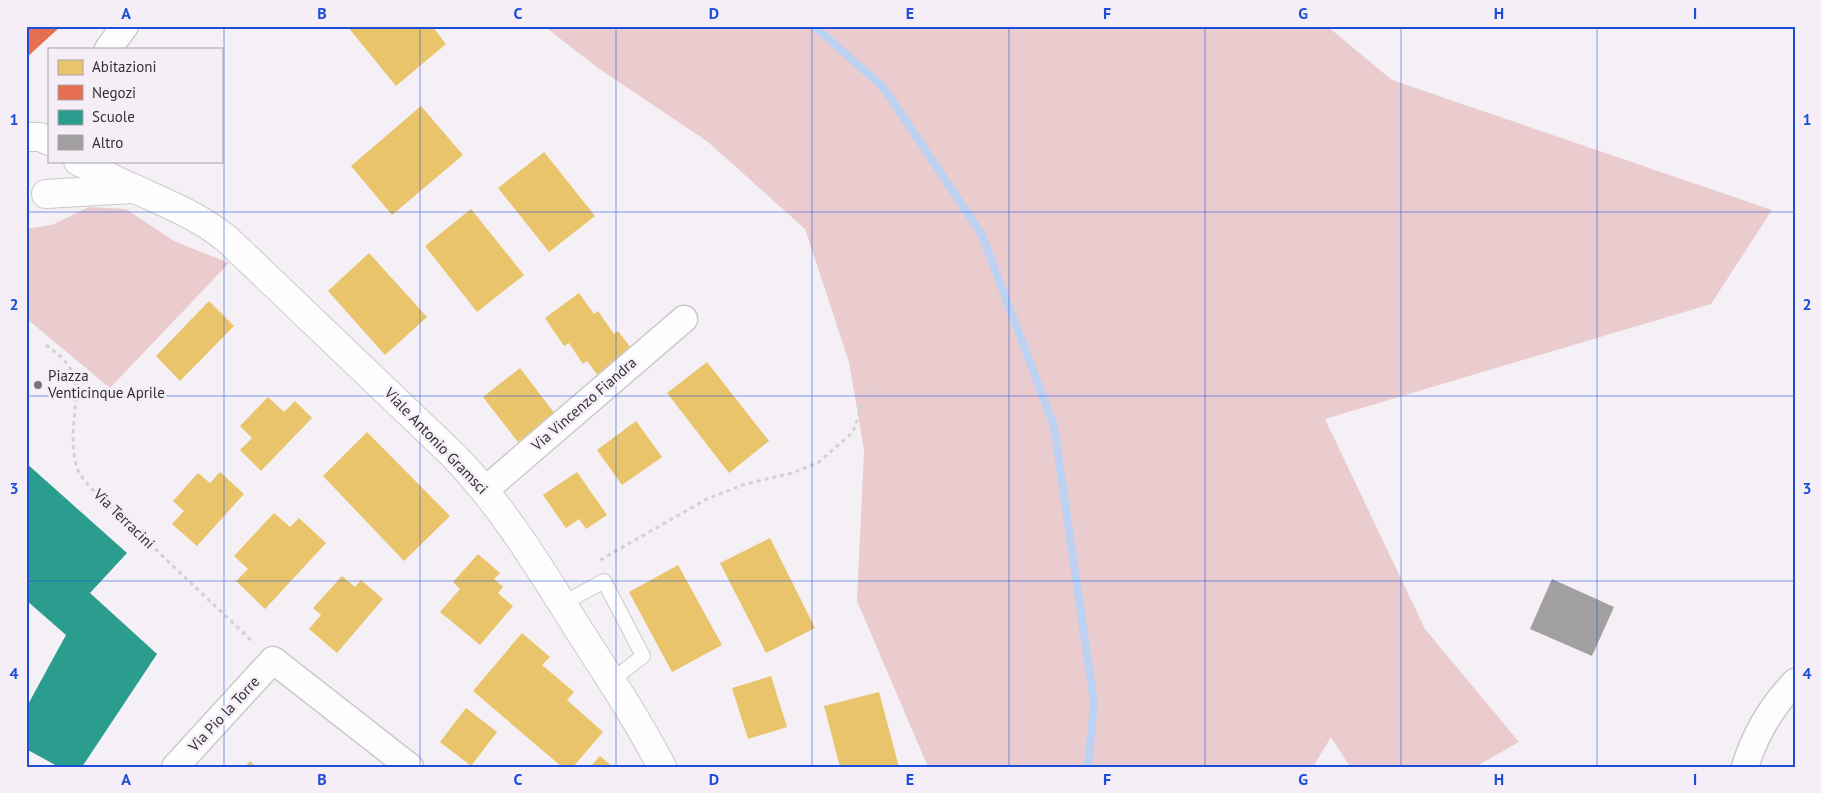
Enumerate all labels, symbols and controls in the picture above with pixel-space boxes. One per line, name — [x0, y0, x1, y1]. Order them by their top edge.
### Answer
text: A — [121, 3, 131, 23]
text: B — [317, 3, 327, 23]
text: C — [514, 3, 523, 23]
text: D — [709, 3, 719, 23]
text: E — [906, 3, 914, 23]
text: F — [1103, 3, 1111, 23]
text: G — [1298, 3, 1308, 23]
text: H — [1494, 3, 1504, 23]
text: I — [1693, 3, 1697, 23]
legend — [48, 48, 222, 162]
text: Abitazioni — [92, 57, 156, 76]
text: Negozi — [92, 83, 136, 102]
text: Scuole — [92, 107, 135, 126]
text: 1 — [9, 109, 19, 129]
text: 1 — [1802, 109, 1812, 129]
text: Altro — [92, 133, 123, 152]
text: 2 — [9, 294, 19, 314]
text: 2 — [1802, 294, 1812, 314]
street label: Via Vincenzo Fiandra — [526, 353, 640, 455]
place label: Piazza Venticinque Aprile — [47, 366, 165, 402]
marker: Piazza Venticinque Aprile — [32, 379, 44, 391]
street label: Viale Antonio Gramsci — [380, 383, 492, 498]
text: 3 — [9, 478, 19, 498]
text: 3 — [1802, 478, 1812, 498]
street label: Via Terracini — [89, 484, 159, 553]
text: 4 — [9, 663, 19, 683]
text: 4 — [1802, 663, 1812, 683]
street label: Via Pio la Torre — [183, 672, 263, 756]
text: A — [121, 769, 131, 789]
text: B — [317, 769, 327, 789]
text: C — [514, 769, 523, 789]
text: D — [709, 769, 719, 789]
text: E — [906, 769, 914, 789]
text: F — [1103, 769, 1111, 789]
text: G — [1298, 769, 1308, 789]
text: H — [1494, 769, 1504, 789]
text: I — [1693, 769, 1697, 789]

